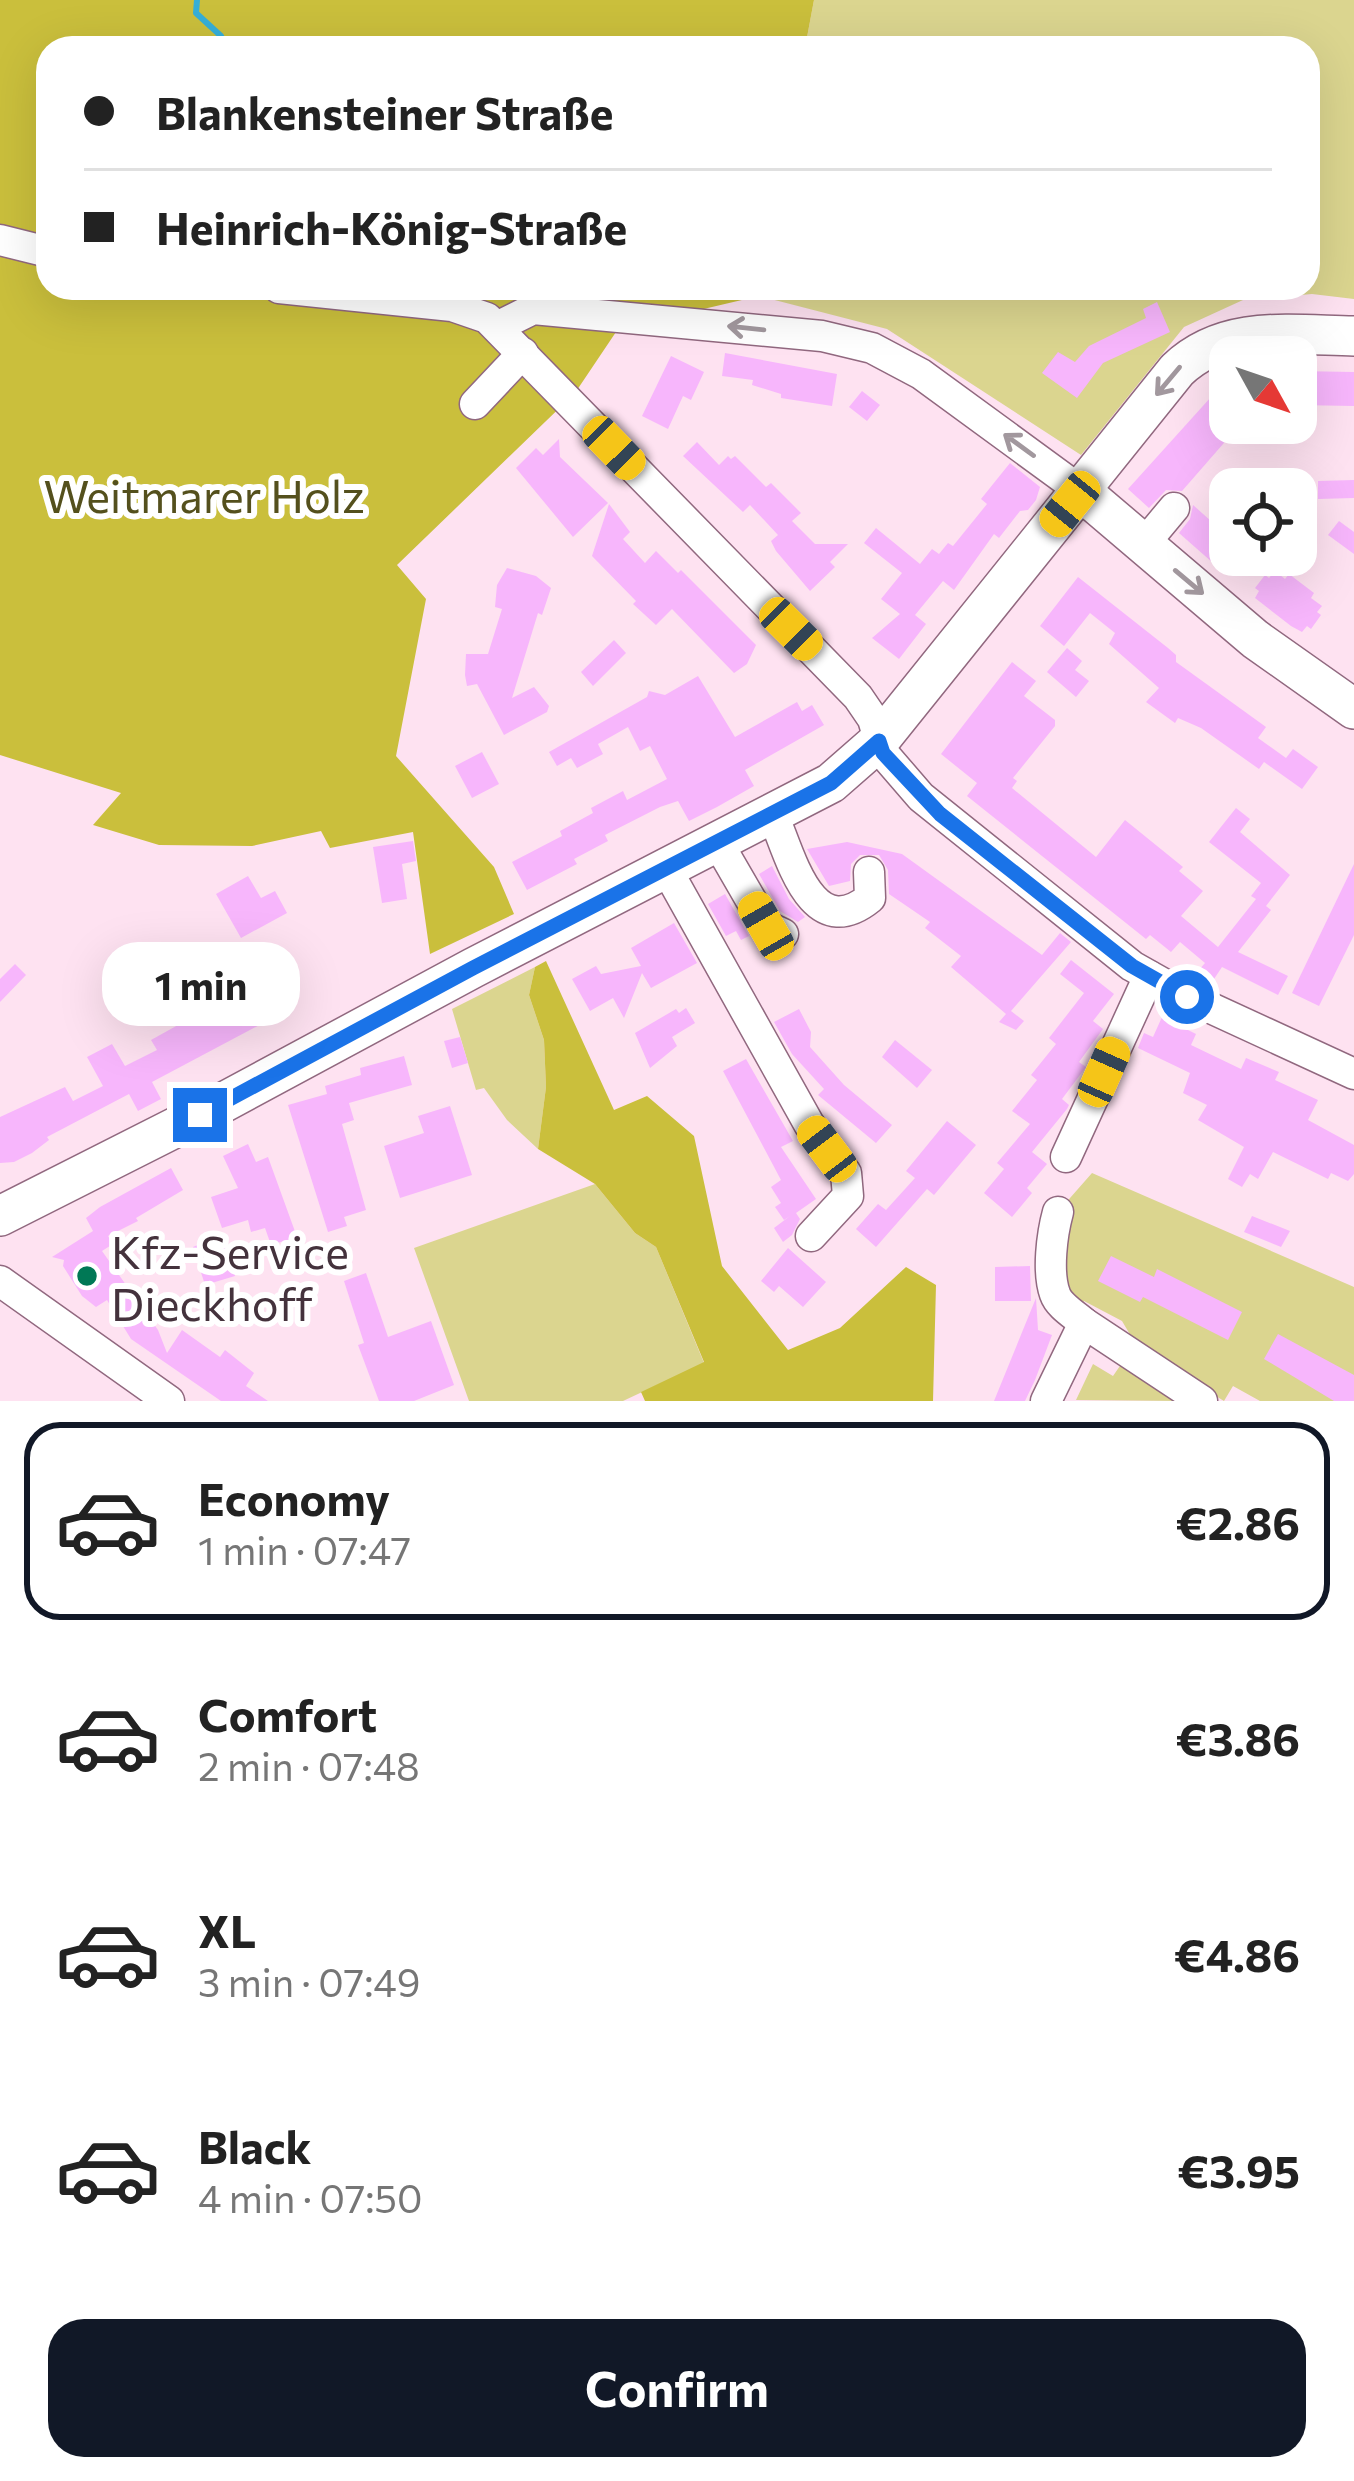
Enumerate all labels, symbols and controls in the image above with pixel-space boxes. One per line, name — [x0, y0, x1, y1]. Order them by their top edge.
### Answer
text: Blankensteiner Straße — [156, 84, 614, 139]
text: Heinrich-König-Straße — [156, 199, 627, 254]
one-way arrow — [727, 316, 766, 339]
north arrow — [1209, 336, 1317, 444]
map controls — [1209, 336, 1317, 576]
one-way arrow — [1155, 365, 1183, 396]
car — [576, 410, 652, 486]
one-way arrow — [1003, 433, 1036, 458]
car — [1033, 465, 1107, 543]
park label: Weitmarer Holz — [43, 467, 365, 522]
button: locate — [1209, 468, 1317, 576]
one-way arrow — [1172, 569, 1204, 595]
car — [753, 591, 829, 667]
car — [732, 886, 800, 966]
callout: 1 min — [101, 941, 299, 1025]
text: 1 min — [155, 960, 247, 1008]
route start — [1160, 970, 1214, 1024]
car — [1073, 1032, 1135, 1112]
route end — [173, 1088, 227, 1142]
car — [791, 1109, 863, 1189]
place label: Kfz-Service Dieckhoff — [111, 1223, 349, 1330]
marker: Kfz-Service Dieckhoff — [74, 1263, 100, 1289]
icon: car — [54, 1467, 162, 1575]
text: Economy — [198, 1470, 390, 1525]
text: €2.86 — [1176, 1494, 1300, 1549]
text: 1 min · 07:47 — [198, 1525, 411, 1573]
icon: car — [54, 1683, 162, 1791]
text: Comfort — [198, 1686, 377, 1741]
text: €3.86 — [1176, 1710, 1300, 1765]
text: 2 min · 07:48 — [198, 1741, 420, 1789]
icon: car — [54, 1899, 162, 2007]
text: XL — [198, 1902, 256, 1957]
text: €4.86 — [1174, 1926, 1300, 1981]
text: 3 min · 07:49 — [198, 1957, 420, 2005]
icon: car — [54, 2115, 162, 2223]
text: Black — [198, 2118, 311, 2173]
text: €3.95 — [1177, 2142, 1300, 2197]
text: 4 min · 07:50 — [198, 2173, 422, 2221]
button: Confirm — [48, 2319, 1306, 2457]

